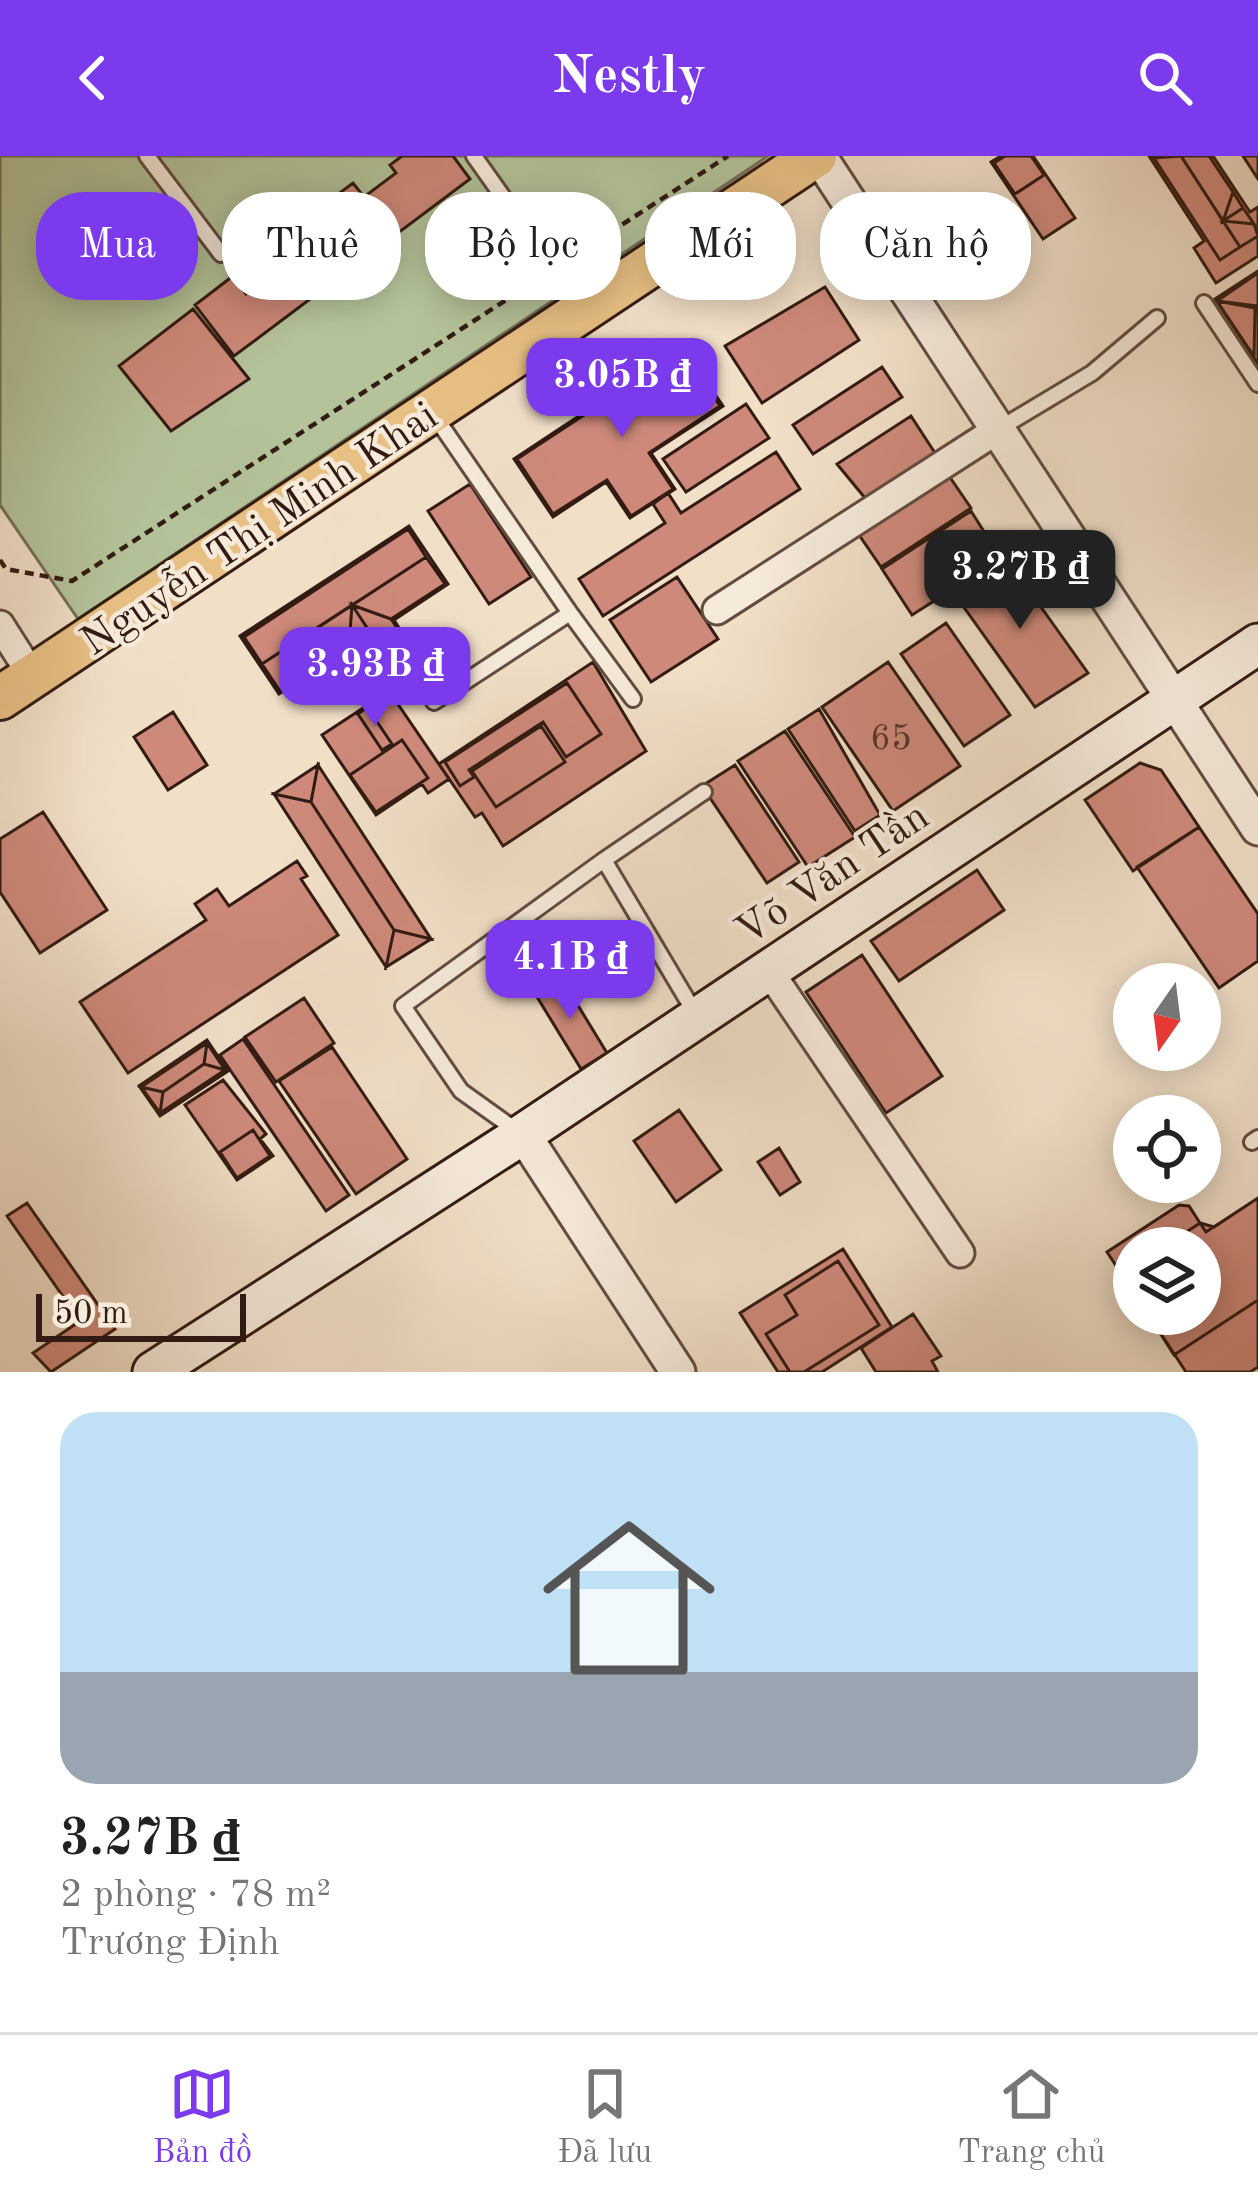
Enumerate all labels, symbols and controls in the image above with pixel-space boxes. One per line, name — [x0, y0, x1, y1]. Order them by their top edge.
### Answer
icon: back — [60, 45, 126, 111]
icon: search — [1132, 45, 1198, 111]
text: Nestly — [552, 51, 706, 105]
chip: Mua — [36, 192, 198, 300]
chip: Thuê — [222, 192, 401, 300]
chip: Bộ lọc — [425, 192, 621, 300]
chip: Mới — [645, 192, 796, 300]
chip: Căn hộ — [820, 192, 1031, 300]
pin: 3.05B ₫ — [511, 338, 733, 440]
text: 3.05B ₫ — [553, 357, 691, 396]
street label: Nguyễn Thị Minh Khai — [73, 393, 446, 665]
pin: 3.27B ₫ — [909, 530, 1131, 632]
text: 3.27B ₫ — [951, 549, 1089, 588]
pin: 3.93B ₫ — [264, 627, 486, 729]
text: 3.93B ₫ — [306, 646, 444, 685]
house number: 65 — [870, 722, 912, 758]
street label: Võ Văn Tần — [727, 792, 937, 955]
pin: 4.1B ₫ — [472, 920, 668, 1022]
text: 4.1B ₫ — [513, 939, 627, 978]
north arrow — [1113, 963, 1221, 1071]
map controls — [1113, 963, 1221, 1335]
button: locate — [1113, 1095, 1221, 1203]
button: layers — [1113, 1227, 1221, 1335]
scale bar — [36, 1288, 246, 1341]
text: 50 m — [54, 1298, 128, 1331]
icon: home — [521, 1490, 737, 1706]
text: 3.27B ₫ — [60, 1815, 240, 1866]
text: 2 phòng · 78 m² — [60, 1876, 331, 1915]
text: Trương Định — [60, 1924, 280, 1963]
tab: Bản đồ — [152, 2061, 252, 2174]
tab: Đã lưu — [557, 2061, 652, 2174]
tab: Trang chủ — [957, 2061, 1105, 2174]

